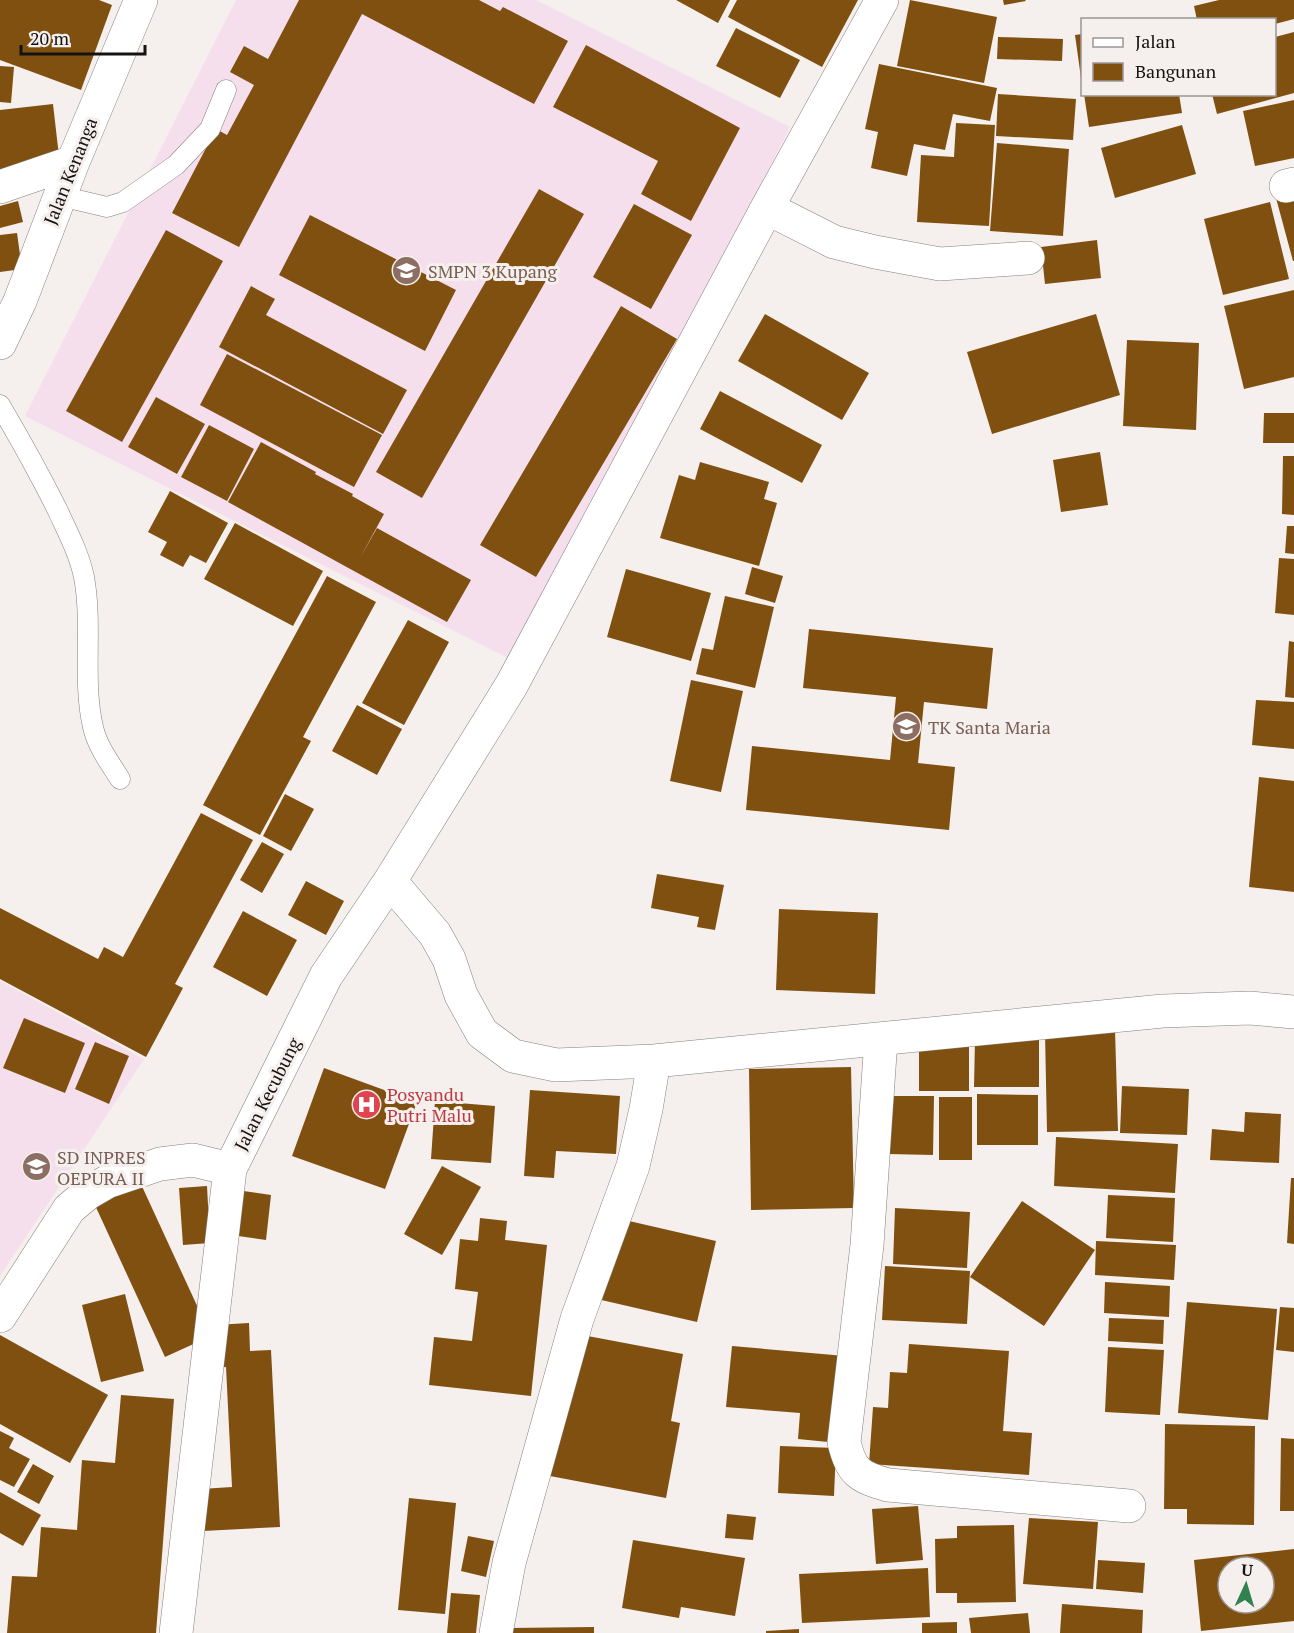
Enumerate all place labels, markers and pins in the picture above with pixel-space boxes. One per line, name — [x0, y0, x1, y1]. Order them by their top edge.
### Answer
school or university icon: SMPN 3 Kupang — [391, 255, 423, 287]
place label: SMPN 3 Kupang — [428, 259, 557, 283]
school or university icon: TK Santa Maria — [891, 711, 923, 743]
place label: TK Santa Maria — [928, 715, 1051, 739]
place label: Posyandu Putri Malu — [387, 1082, 472, 1127]
hospital icon: Posyandu Putri Malu — [350, 1088, 382, 1120]
place label: SD INPRES OEPURA II — [57, 1145, 146, 1190]
school or university icon: SD INPRES OEPURA II — [20, 1151, 52, 1183]

